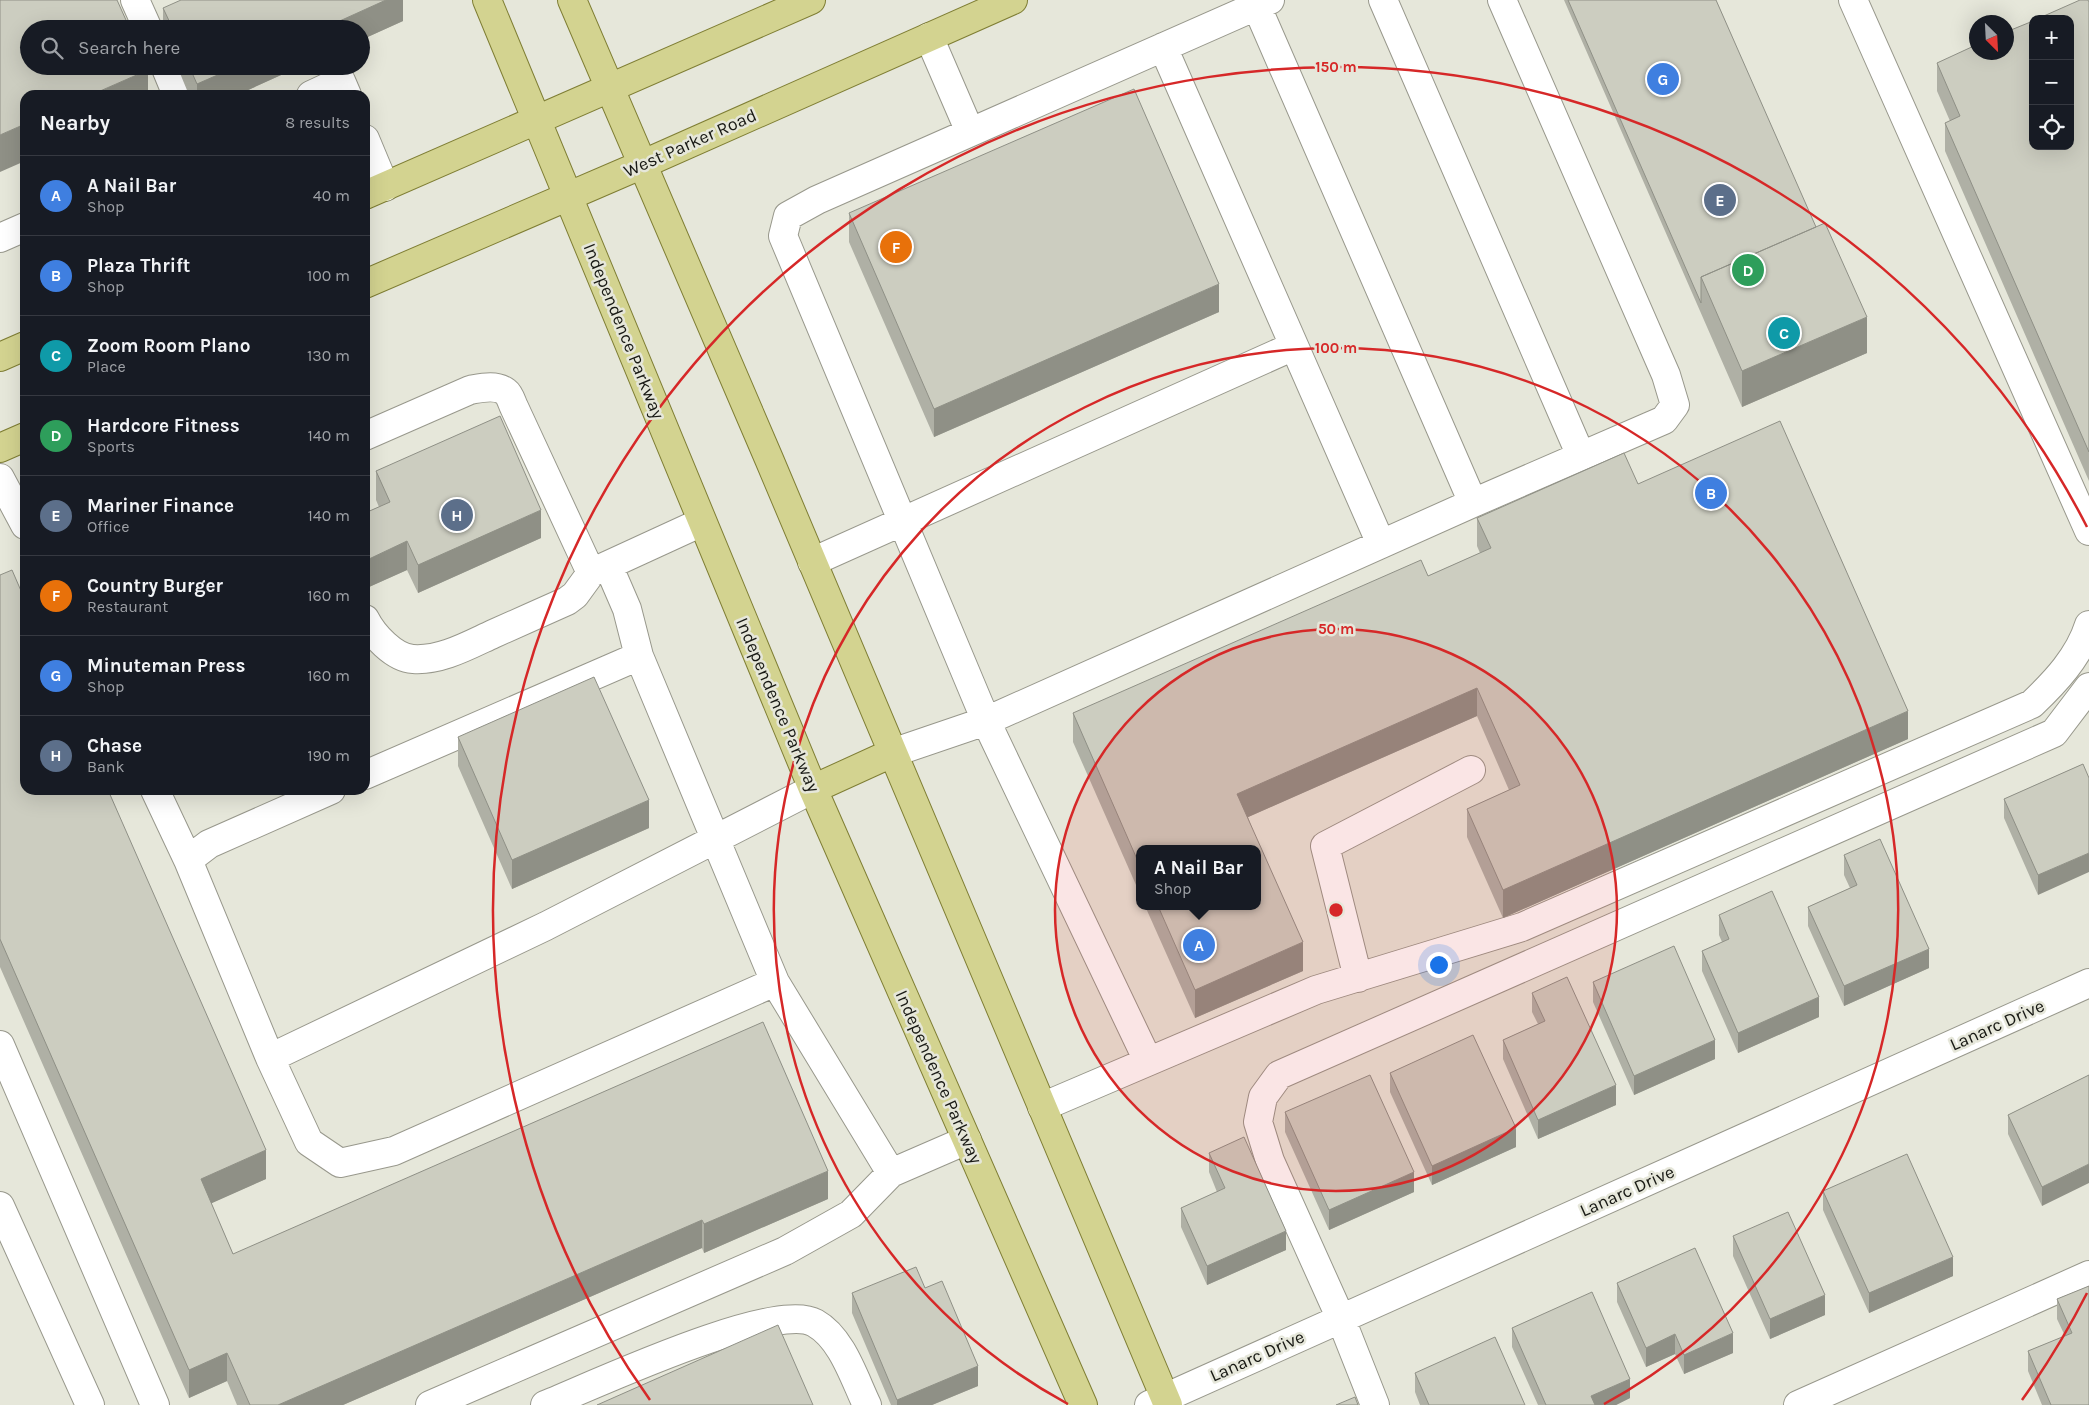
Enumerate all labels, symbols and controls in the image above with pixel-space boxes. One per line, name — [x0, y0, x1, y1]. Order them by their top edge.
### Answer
north arrow — [1969, 15, 2014, 60]
map controls — [2029, 15, 2074, 150]
button: + — [2029, 15, 2074, 60]
search box — [20, 20, 370, 75]
icon: search — [38, 34, 66, 62]
text: Search here — [78, 37, 180, 59]
text: 150 m — [1315, 58, 1357, 76]
pin: G — [1647, 60, 1679, 98]
button: − — [2029, 60, 2074, 105]
street label: West Parker Road — [620, 104, 760, 182]
button: locate — [2029, 105, 2074, 150]
text: Nearby — [40, 111, 110, 135]
text: 8 results — [285, 113, 350, 132]
text: A Nail Bar — [87, 175, 176, 197]
pin: E — [1704, 181, 1736, 219]
text: A — [51, 186, 61, 205]
text: 40 m — [313, 186, 350, 205]
text: Shop — [87, 197, 124, 216]
pin: F — [880, 228, 912, 266]
street label: Independence Parkway — [579, 240, 670, 423]
pin: D — [1732, 251, 1764, 289]
text: Plaza Thrift — [87, 255, 190, 277]
text: B — [51, 266, 61, 285]
text: 100 m — [307, 266, 350, 285]
text: Shop — [87, 277, 124, 296]
pin: C — [1768, 314, 1800, 352]
text: Zoom Room Plano — [87, 335, 250, 357]
text: 100 m — [1315, 339, 1357, 357]
text: C — [51, 346, 61, 365]
text: 130 m — [307, 346, 350, 365]
text: Place — [87, 357, 126, 376]
text: Hardcore Fitness — [87, 415, 240, 437]
text: D — [51, 426, 61, 445]
text: 140 m — [308, 426, 350, 445]
text: Sports — [87, 437, 135, 456]
pin: B — [1695, 474, 1727, 512]
text: Mariner Finance — [87, 495, 234, 517]
pin: H — [441, 496, 473, 534]
text: E — [51, 506, 61, 525]
text: 140 m — [308, 506, 350, 525]
text: Office — [87, 517, 130, 536]
text: Country Burger — [87, 575, 223, 597]
text: F — [52, 586, 60, 605]
text: 160 m — [307, 586, 350, 605]
text: Restaurant — [87, 597, 168, 616]
street label: Independence Parkway — [731, 614, 825, 796]
text: 50 m — [1318, 620, 1354, 638]
text: Minuteman Press — [87, 655, 246, 677]
text: G — [51, 666, 61, 685]
text: 160 m — [307, 666, 350, 685]
text: Shop — [87, 677, 124, 696]
text: Chase — [87, 735, 142, 757]
text: H — [50, 746, 62, 765]
text: 190 m — [307, 746, 350, 765]
text: Bank — [87, 757, 124, 776]
popup — [1136, 845, 1261, 910]
text: A Nail Bar — [1154, 857, 1243, 879]
text: Shop — [1154, 879, 1191, 898]
centre of rings — [1327, 901, 1345, 919]
pin: A — [1183, 926, 1215, 964]
your location — [1426, 952, 1452, 978]
street label: Independence Parkway — [891, 987, 988, 1168]
street label: Lanarc Drive — [1946, 994, 2048, 1056]
street label: Lanarc Drive — [1576, 1160, 1678, 1222]
street label: Lanarc Drive — [1206, 1325, 1308, 1387]

